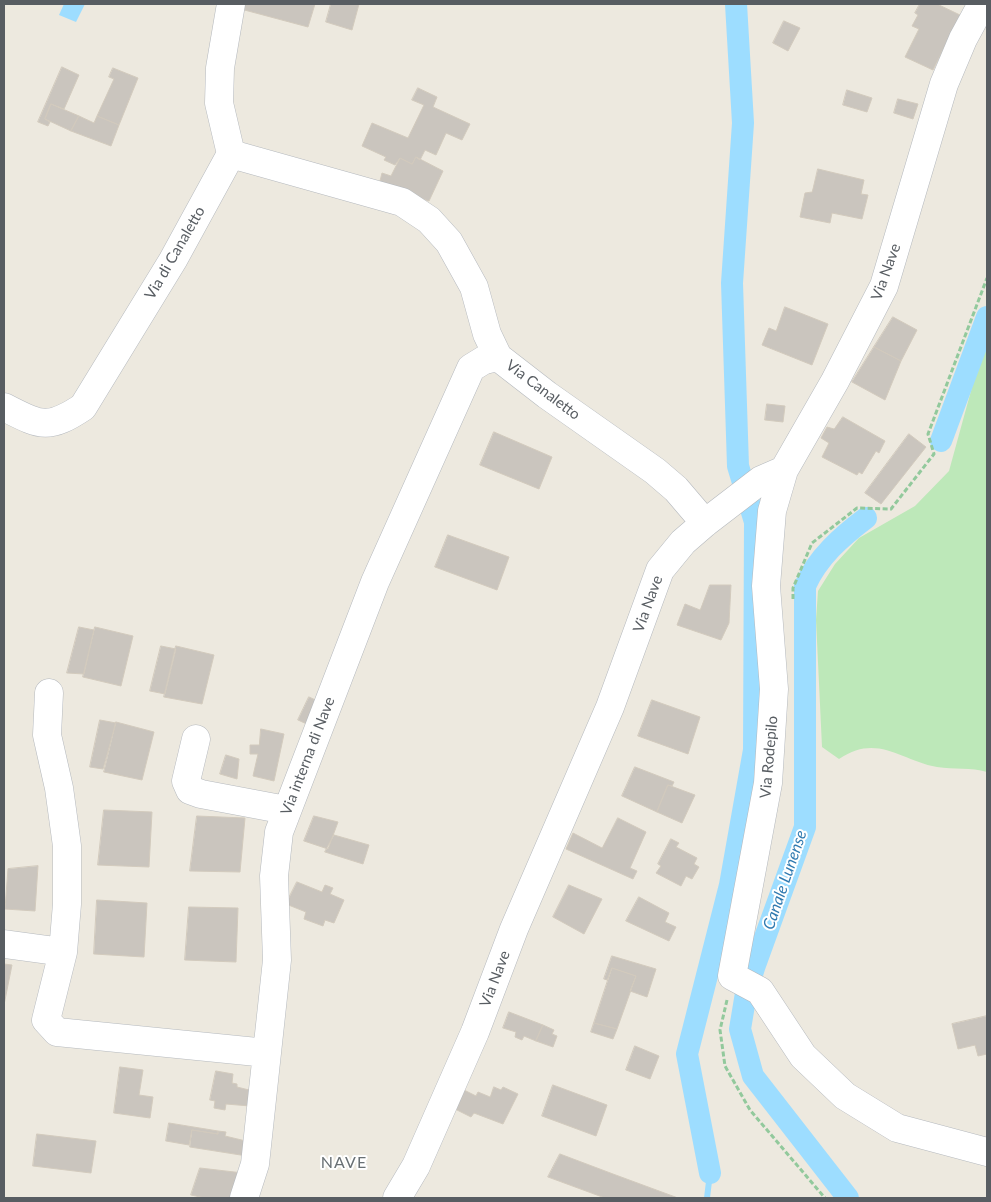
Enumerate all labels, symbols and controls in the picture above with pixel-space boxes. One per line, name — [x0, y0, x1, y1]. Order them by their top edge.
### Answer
street label: Via di Canaletto — [141, 203, 209, 303]
street label: Via Nave — [867, 241, 905, 303]
street label: Via Canaletto — [502, 356, 584, 424]
street label: Via Nave — [629, 573, 667, 635]
street label: Via interna di Nave — [277, 694, 339, 818]
street label: Via Rodepilo — [756, 715, 782, 799]
water label: Canale Lunense — [759, 828, 811, 932]
street label: Via Nave — [476, 948, 514, 1010]
district label: NAVE — [320, 1153, 368, 1173]

